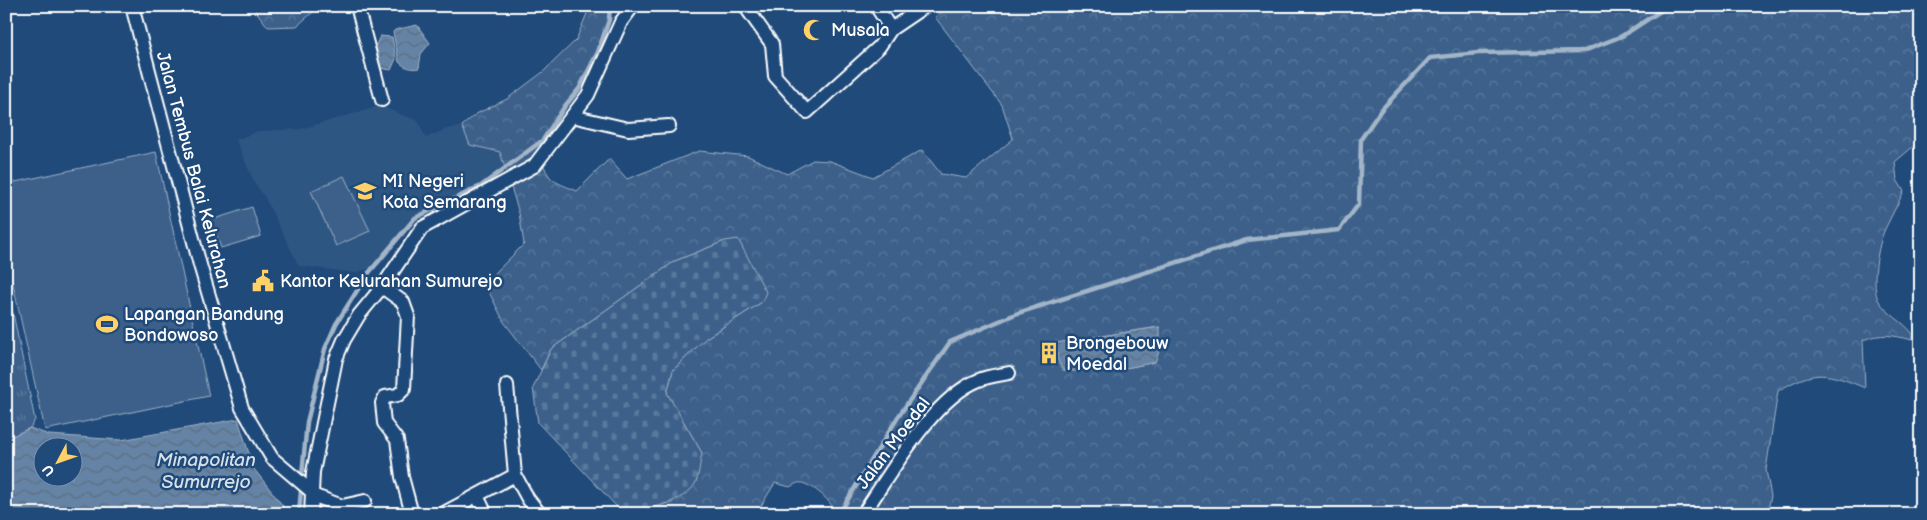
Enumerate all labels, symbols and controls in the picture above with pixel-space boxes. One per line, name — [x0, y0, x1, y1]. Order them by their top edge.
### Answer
mosque icon: Musala — [801, 17, 827, 43]
place label: Musala — [831, 20, 890, 41]
street label: Jalan Tembus Balai Kelurahan — [152, 49, 235, 291]
place label: MI Negeri Kota Semarang — [382, 171, 507, 213]
school or university icon: MI Negeri Kota Semarang — [352, 178, 378, 204]
public building icon: Kantor Kelurahan Sumurejo — [250, 268, 276, 294]
place label: Kantor Kelurahan Sumurejo — [280, 271, 503, 292]
place label: Lapangan Bandung Bondowoso — [124, 304, 284, 346]
sports icon: Lapangan Bandung Bondowoso — [94, 311, 120, 337]
place label: Brongebouw Moedal — [1066, 333, 1168, 375]
building icon: Brongebouw Moedal — [1036, 340, 1062, 366]
street label: Jalan Moedal — [852, 393, 935, 493]
north arrow — [32, 438, 82, 488]
water label: Minapolitan Sumurrejo — [156, 449, 256, 494]
text: U — [39, 461, 58, 480]

